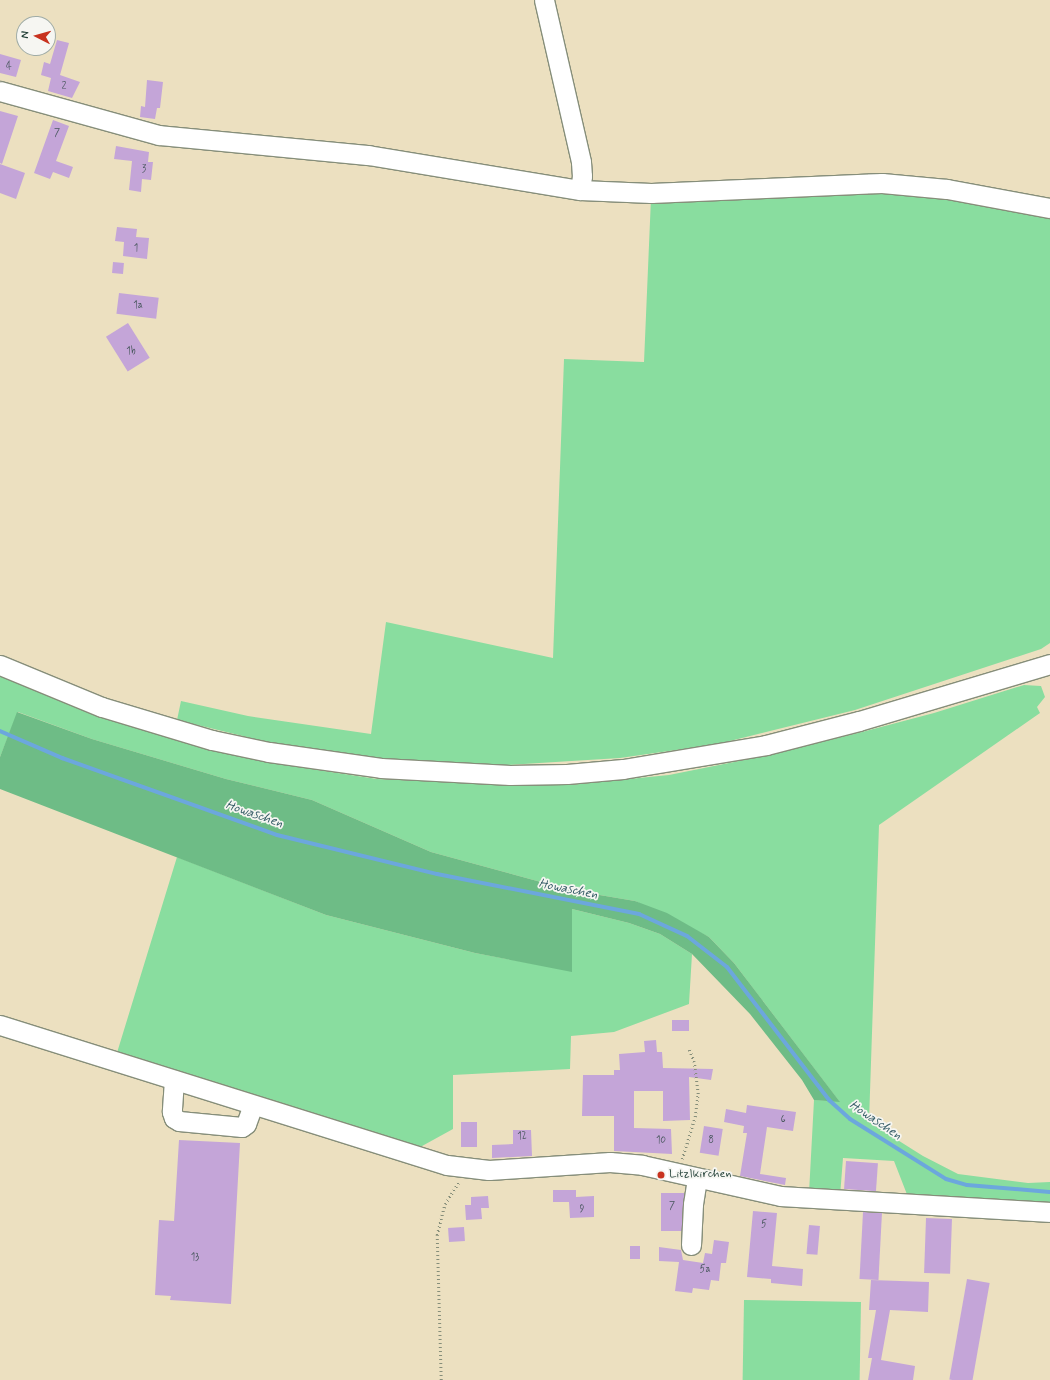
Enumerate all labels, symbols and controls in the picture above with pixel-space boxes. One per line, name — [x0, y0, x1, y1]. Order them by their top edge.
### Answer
north arrow — [16, 16, 56, 56]
text: N — [18, 30, 32, 39]
house number: 4 — [6, 61, 12, 73]
house number: 2 — [62, 81, 66, 93]
house number: 7 — [54, 128, 60, 140]
house number: 3 — [142, 164, 146, 176]
house number: 1 — [134, 243, 138, 255]
house number: 1a — [133, 300, 143, 312]
house number: 1b — [126, 346, 136, 358]
water label: Howaschen — [223, 798, 285, 832]
water label: Howaschen — [537, 877, 599, 903]
water label: Howaschen — [846, 1098, 904, 1144]
house number: 6 — [780, 1114, 786, 1126]
house number: 12 — [517, 1131, 527, 1143]
house number: 10 — [656, 1135, 666, 1147]
house number: 8 — [708, 1135, 714, 1147]
place label: Litzlkirchen — [669, 1168, 731, 1182]
marker: Litzlkirchen — [656, 1170, 666, 1180]
house number: 7 — [669, 1201, 675, 1213]
house number: 9 — [580, 1204, 584, 1216]
house number: 5 — [761, 1219, 767, 1231]
house number: 13 — [191, 1252, 199, 1264]
house number: 5a — [699, 1264, 711, 1276]

